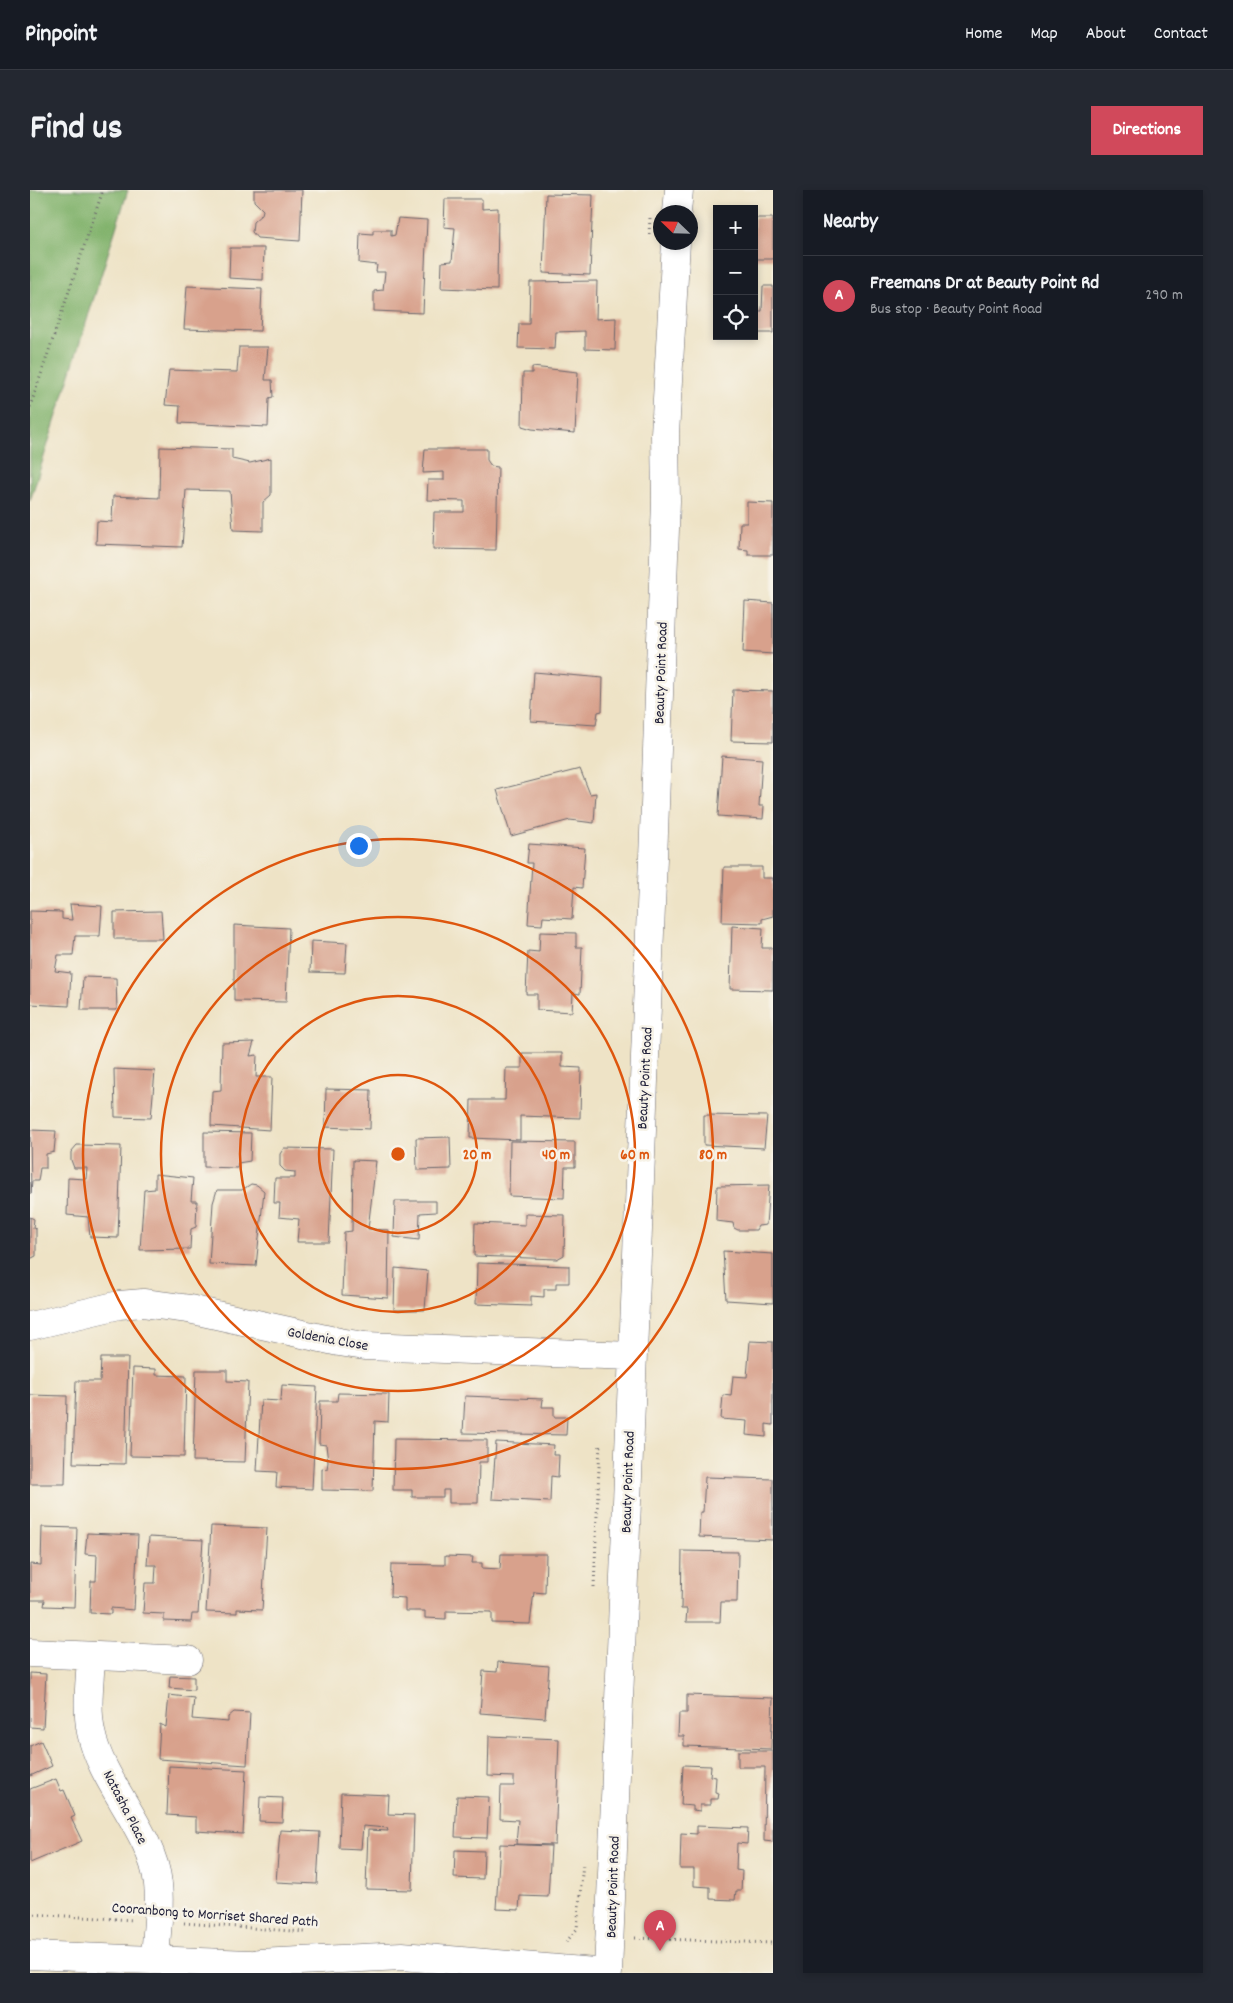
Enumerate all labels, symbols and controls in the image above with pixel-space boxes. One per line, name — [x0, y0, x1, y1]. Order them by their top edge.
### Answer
text: Pinpoint — [25, 18, 97, 52]
text: Home — [965, 22, 1002, 47]
text: Map — [1030, 22, 1058, 47]
text: About — [1086, 22, 1126, 47]
text: Contact — [1154, 22, 1208, 47]
text: Find us — [30, 105, 122, 155]
button: Directions — [1091, 106, 1203, 155]
north arrow — [653, 205, 698, 250]
map controls — [713, 205, 758, 340]
button: + — [713, 205, 758, 250]
text: Nearby — [823, 208, 878, 238]
button: − — [713, 250, 758, 295]
text: Freemans Dr at Beauty Point Rd — [870, 271, 1099, 298]
text: A — [835, 284, 843, 307]
text: 290 m — [1145, 284, 1183, 307]
button: locate — [713, 295, 758, 340]
text: Bus stop · Beauty Point Road — [870, 298, 1042, 321]
street label: Beauty Point Road — [649, 621, 675, 725]
your location — [346, 833, 372, 859]
street label: Beauty Point Road — [632, 1026, 660, 1130]
centre of rings — [389, 1145, 407, 1163]
text: 20 m — [463, 1145, 491, 1167]
text: 40 m — [542, 1145, 570, 1167]
text: 60 m — [620, 1145, 650, 1167]
text: 80 m — [699, 1145, 727, 1167]
street label: Goldenia Close — [285, 1322, 370, 1358]
street label: Beauty Point Road — [616, 1430, 642, 1534]
street label: Natasha Place — [96, 1767, 153, 1849]
street label: Beauty Point Road — [601, 1835, 627, 1939]
street label: Cooranbong to Morriset Shared Path — [111, 1898, 319, 1934]
pin: A — [644, 1910, 676, 1951]

